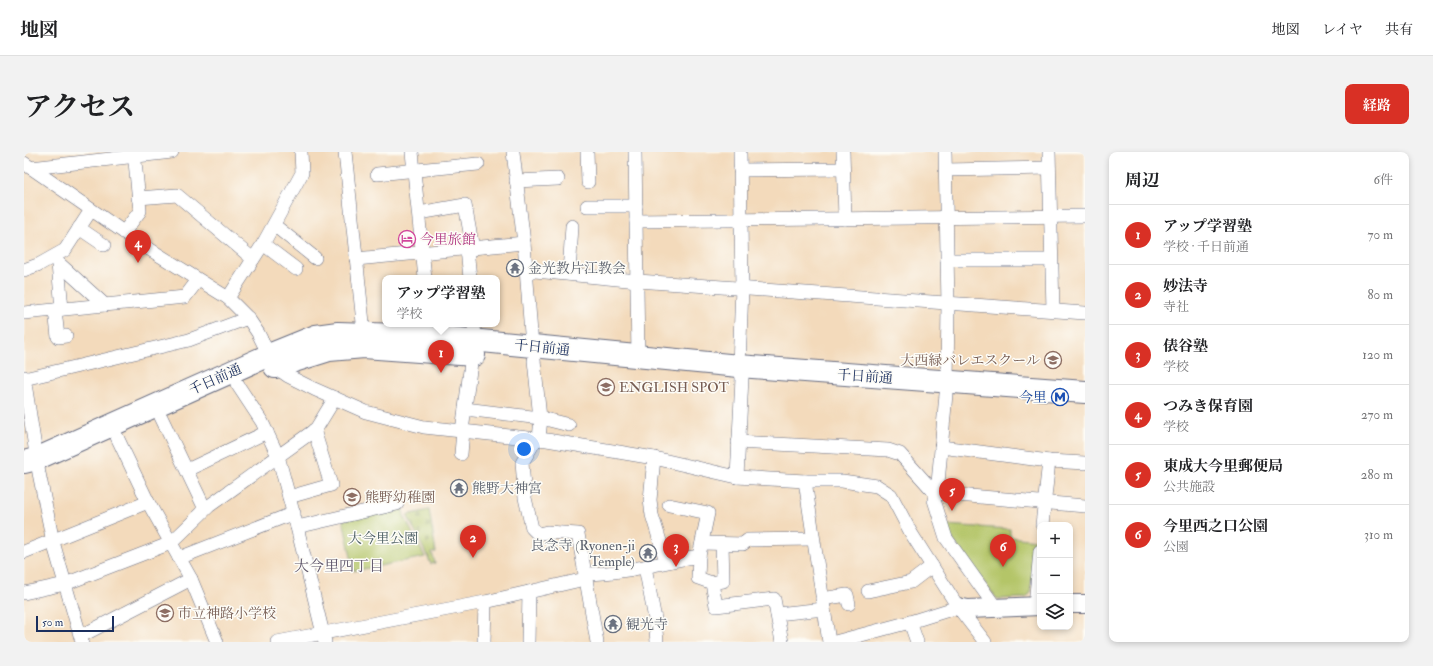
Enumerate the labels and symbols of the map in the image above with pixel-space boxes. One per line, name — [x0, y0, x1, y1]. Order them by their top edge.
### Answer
hotel icon: 今里旅館 — [397, 229, 417, 249]
pin: 4 — [125, 230, 151, 263]
place label: 今里旅館 — [420, 231, 476, 248]
temple icon: 金光教片江教会 — [505, 258, 525, 278]
place label: 金光教片江教会 — [528, 260, 626, 277]
street label: 千日前通 — [513, 336, 571, 359]
pin: 1 — [428, 340, 454, 373]
school or university icon: 大西緑バレエスクール — [1043, 350, 1063, 370]
place label: 大西緑バレエスクール — [900, 352, 1040, 369]
street label: 千日前通 — [186, 360, 244, 399]
street label: 千日前通 — [836, 366, 893, 387]
school or university icon: ENGLISH SPOT — [596, 377, 616, 397]
place label: ENGLISH SPOT — [619, 379, 730, 396]
metro station icon: 今里 — [1050, 387, 1070, 407]
place label: 今里 — [1019, 389, 1047, 406]
your location — [514, 439, 534, 459]
temple icon: 熊野大神宮 — [449, 478, 469, 498]
pin: 5 — [939, 478, 965, 511]
place label: 熊野大神宮 — [472, 480, 542, 497]
school or university icon: 熊野幼稚園 — [342, 487, 362, 507]
place label: 熊野幼稚園 — [365, 489, 435, 506]
pin: 2 — [460, 525, 486, 558]
park label: 大今里公園 — [348, 530, 418, 547]
pin: 3 — [663, 534, 689, 567]
pin: 6 — [990, 534, 1016, 567]
place label: 良念寺 (Ryonen-ji Temple) — [530, 537, 635, 571]
temple icon: 良念寺 (Ryonen-ji Temple) — [638, 543, 658, 563]
district label: 大今里四丁目 — [294, 557, 384, 576]
school or university icon: 市立神路小学校 — [155, 603, 175, 623]
place label: 市立神路小学校 — [178, 605, 276, 622]
scale bar — [36, 614, 114, 633]
temple icon: 観光寺 — [603, 614, 623, 634]
place label: 観光寺 — [626, 616, 668, 633]

